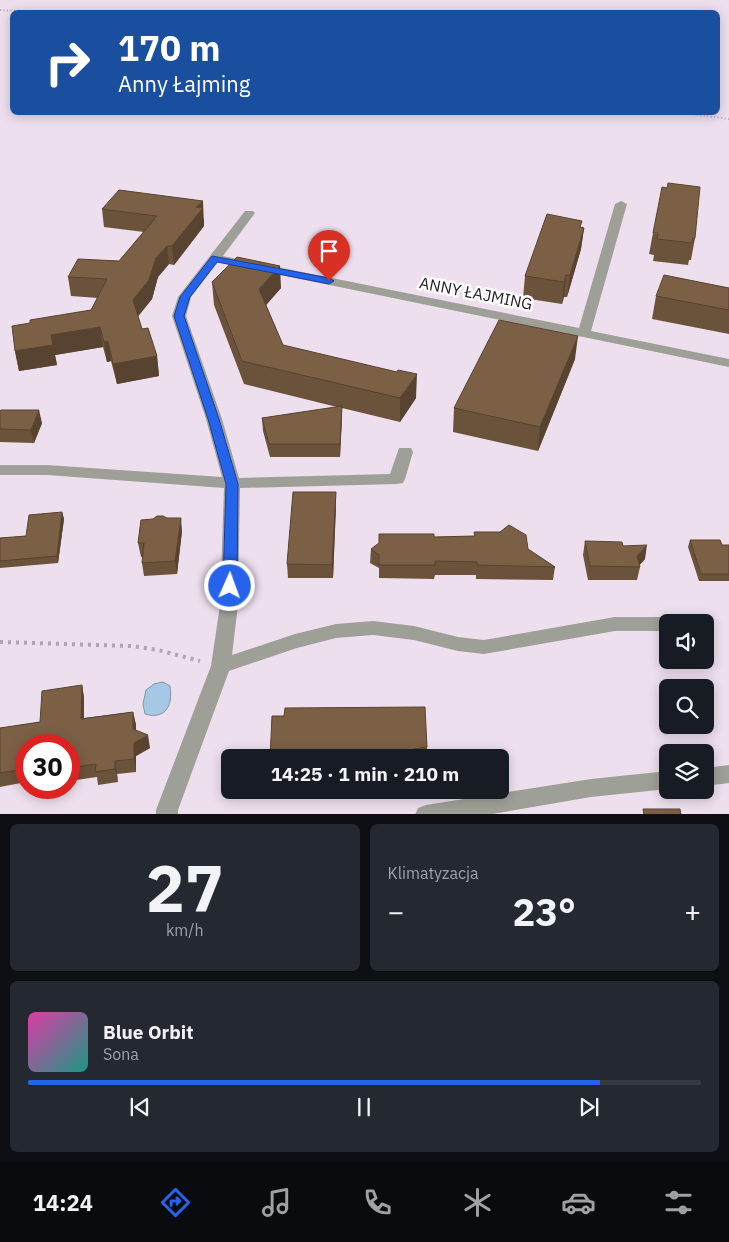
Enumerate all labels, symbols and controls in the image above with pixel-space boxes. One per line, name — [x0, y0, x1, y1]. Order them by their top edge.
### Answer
text: 170 m — [118, 25, 221, 71]
icon: right — [35, 30, 100, 95]
text: Anny Łajming — [118, 69, 250, 98]
pin — [308, 230, 350, 281]
icon: arrive — [315, 237, 343, 265]
street label: ANNY ŁAJMING — [418, 272, 534, 314]
position arrow — [203, 559, 255, 611]
map controls — [659, 614, 714, 799]
button: sound — [659, 614, 714, 669]
button: search — [659, 679, 714, 734]
speed limit sign: 30 — [15, 734, 80, 799]
button: layers — [659, 744, 714, 799]
text: 14:25 · 1 min · 210 m — [271, 762, 459, 786]
text: 27 — [146, 845, 224, 930]
text: Klimatyzacja — [388, 863, 479, 883]
text: 23° — [513, 887, 576, 936]
text: − — [388, 893, 404, 930]
text: + — [684, 893, 701, 930]
text: km/h — [166, 920, 204, 940]
text: Blue Orbit — [103, 1020, 193, 1044]
text: Sona — [103, 1044, 139, 1064]
icon: previous — [126, 1093, 154, 1121]
icon: pause — [350, 1093, 378, 1121]
icon: next — [575, 1093, 603, 1121]
icon: directions — [158, 1185, 193, 1220]
icon: music — [259, 1185, 294, 1220]
icon: phone — [360, 1185, 395, 1220]
icon: climate — [460, 1185, 495, 1220]
icon: car — [561, 1185, 596, 1220]
icon: filters — [661, 1185, 696, 1220]
text: 14:24 — [33, 1188, 93, 1217]

